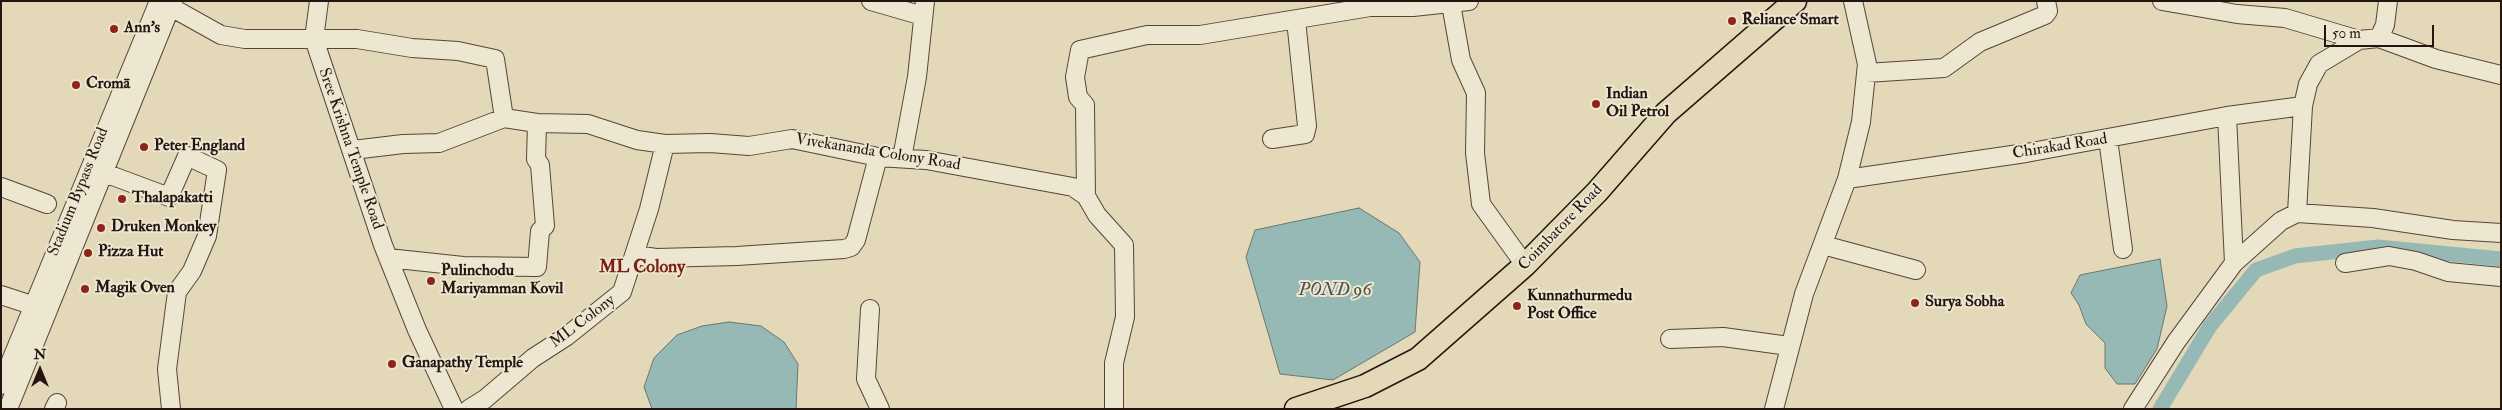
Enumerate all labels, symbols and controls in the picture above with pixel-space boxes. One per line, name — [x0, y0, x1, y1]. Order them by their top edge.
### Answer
place label: Reliance Smart — [1742, 11, 1839, 31]
marker: Reliance Smart — [1726, 15, 1738, 27]
scale bar — [2327, 15, 2437, 47]
place label: Ann's — [124, 19, 160, 39]
marker: Ann's — [108, 23, 120, 35]
text: 50 m — [2332, 24, 2361, 43]
street label: Sree Krishna Temple Road — [313, 66, 387, 232]
place label: Cromā — [86, 75, 130, 95]
marker: Cromā — [70, 79, 82, 91]
place label: Indian Oil Petrol — [1606, 85, 1669, 123]
marker: Indian Oil Petrol — [1590, 98, 1602, 110]
street label: Stadium Bypass Road — [44, 125, 114, 259]
street label: Vivekananda Colony Road — [794, 130, 962, 176]
street label: Chirakad Road — [2011, 130, 2109, 164]
place label: Peter England — [154, 137, 245, 157]
marker: Peter England — [138, 141, 150, 153]
street label: Coimbatore Road — [1515, 181, 1607, 275]
place label: Thalapakatti — [132, 189, 213, 209]
marker: Thalapakatti — [116, 193, 128, 205]
place label: Druken Monkey — [111, 218, 216, 238]
marker: Druken Monkey — [95, 222, 107, 234]
place label: Pizza Hut — [98, 243, 163, 263]
marker: Pizza Hut — [82, 247, 94, 259]
district label: ML Colony — [599, 257, 685, 279]
place label: Pulinchodu Mariyamman Kovil — [441, 262, 563, 300]
marker: Pulinchodu Mariyamman Kovil — [425, 275, 437, 287]
place label: Magik Oven — [95, 279, 175, 299]
water label: POND 96 — [1298, 280, 1372, 302]
marker: Magik Oven — [79, 283, 91, 295]
place label: Kunnathurmedu Post Office — [1527, 287, 1632, 325]
street label: ML Colony — [547, 291, 619, 353]
place label: Surya Sobha — [1925, 293, 2004, 313]
marker: Surya Sobha — [1909, 297, 1921, 309]
marker: Kunnathurmedu Post Office — [1511, 300, 1523, 312]
north arrow — [15, 345, 65, 395]
text: N — [34, 346, 46, 363]
place label: Ganapathy Temple — [402, 354, 523, 374]
marker: Ganapathy Temple — [386, 358, 398, 370]

